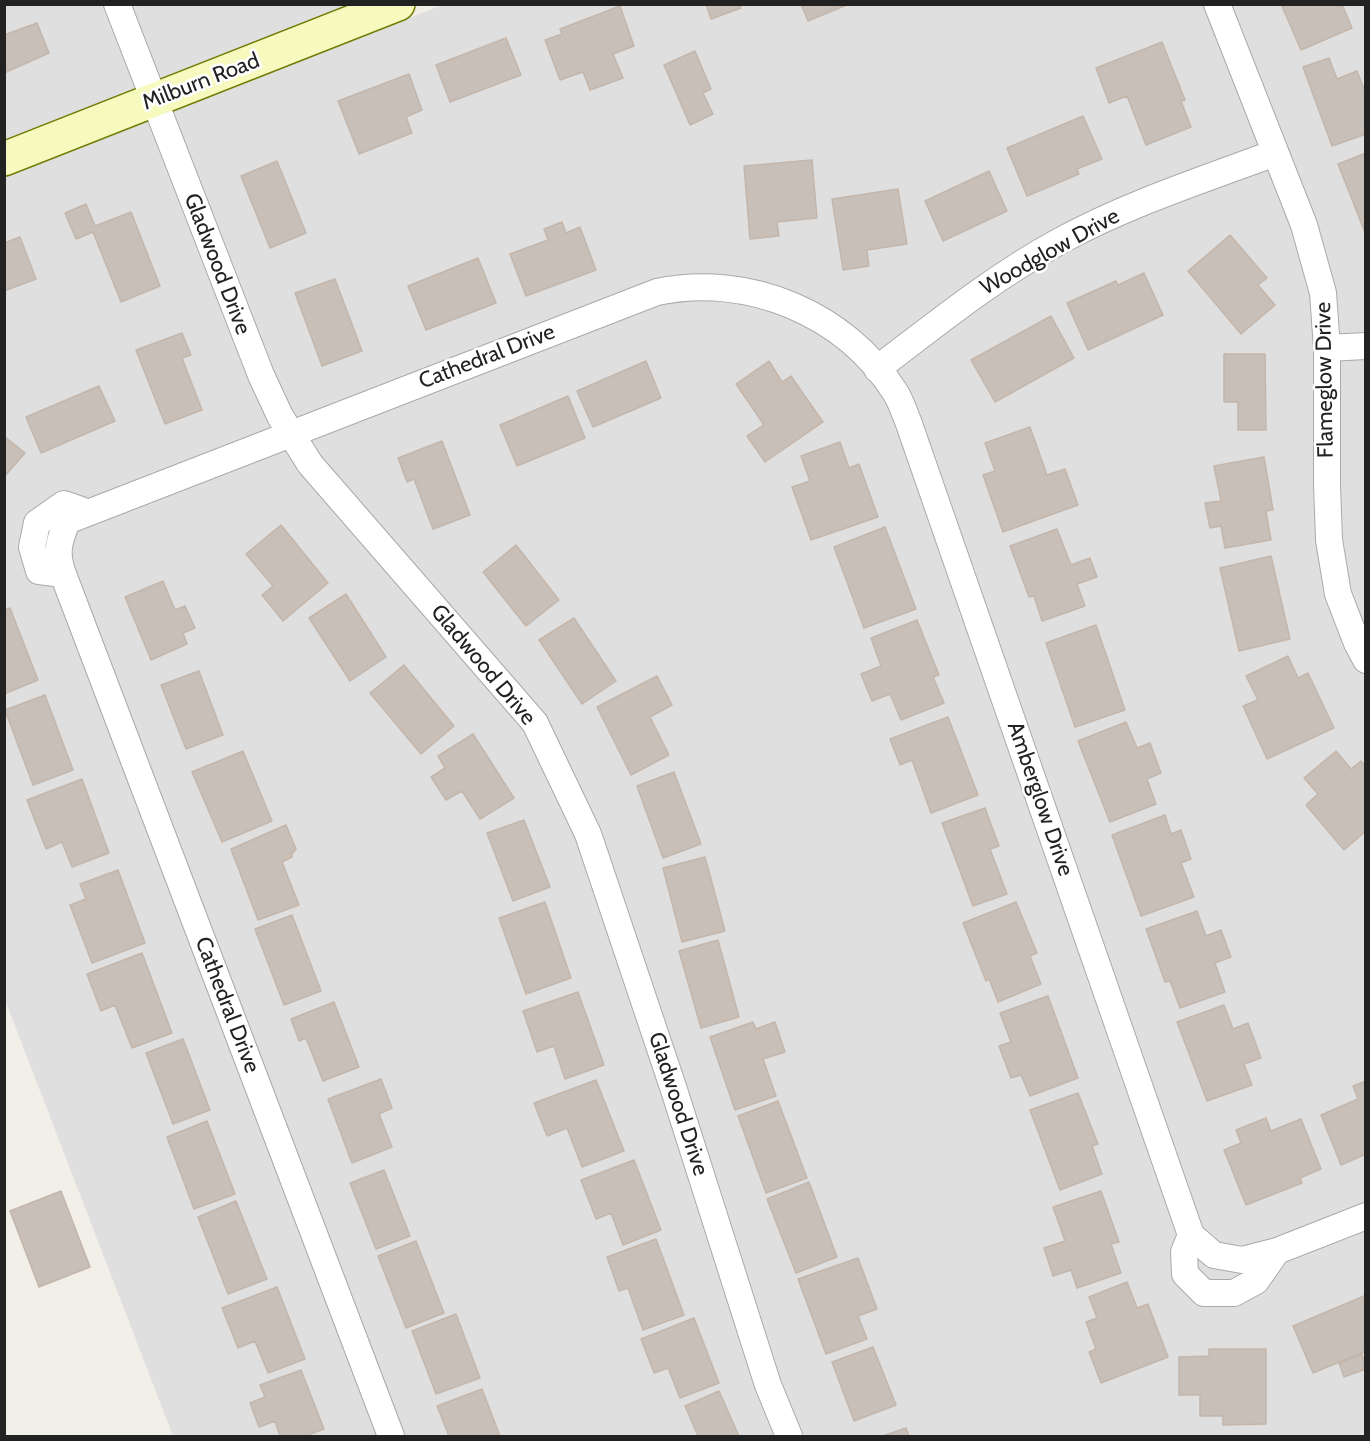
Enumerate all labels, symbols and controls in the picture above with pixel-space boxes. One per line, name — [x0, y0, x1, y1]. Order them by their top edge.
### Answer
street label: Milburn Road — [139, 48, 263, 116]
street label: Gladwood Drive — [178, 190, 256, 338]
street label: Woodglow Drive — [976, 203, 1124, 301]
street label: Flameglow Drive — [1310, 302, 1340, 458]
street label: Cathedral Drive — [415, 319, 559, 395]
street label: Gladwood Drive — [425, 599, 541, 731]
street label: Amberglow Drive — [1001, 718, 1079, 880]
street label: Cathedral Drive — [189, 933, 265, 1077]
street label: Gladwood Drive — [642, 1029, 714, 1179]

